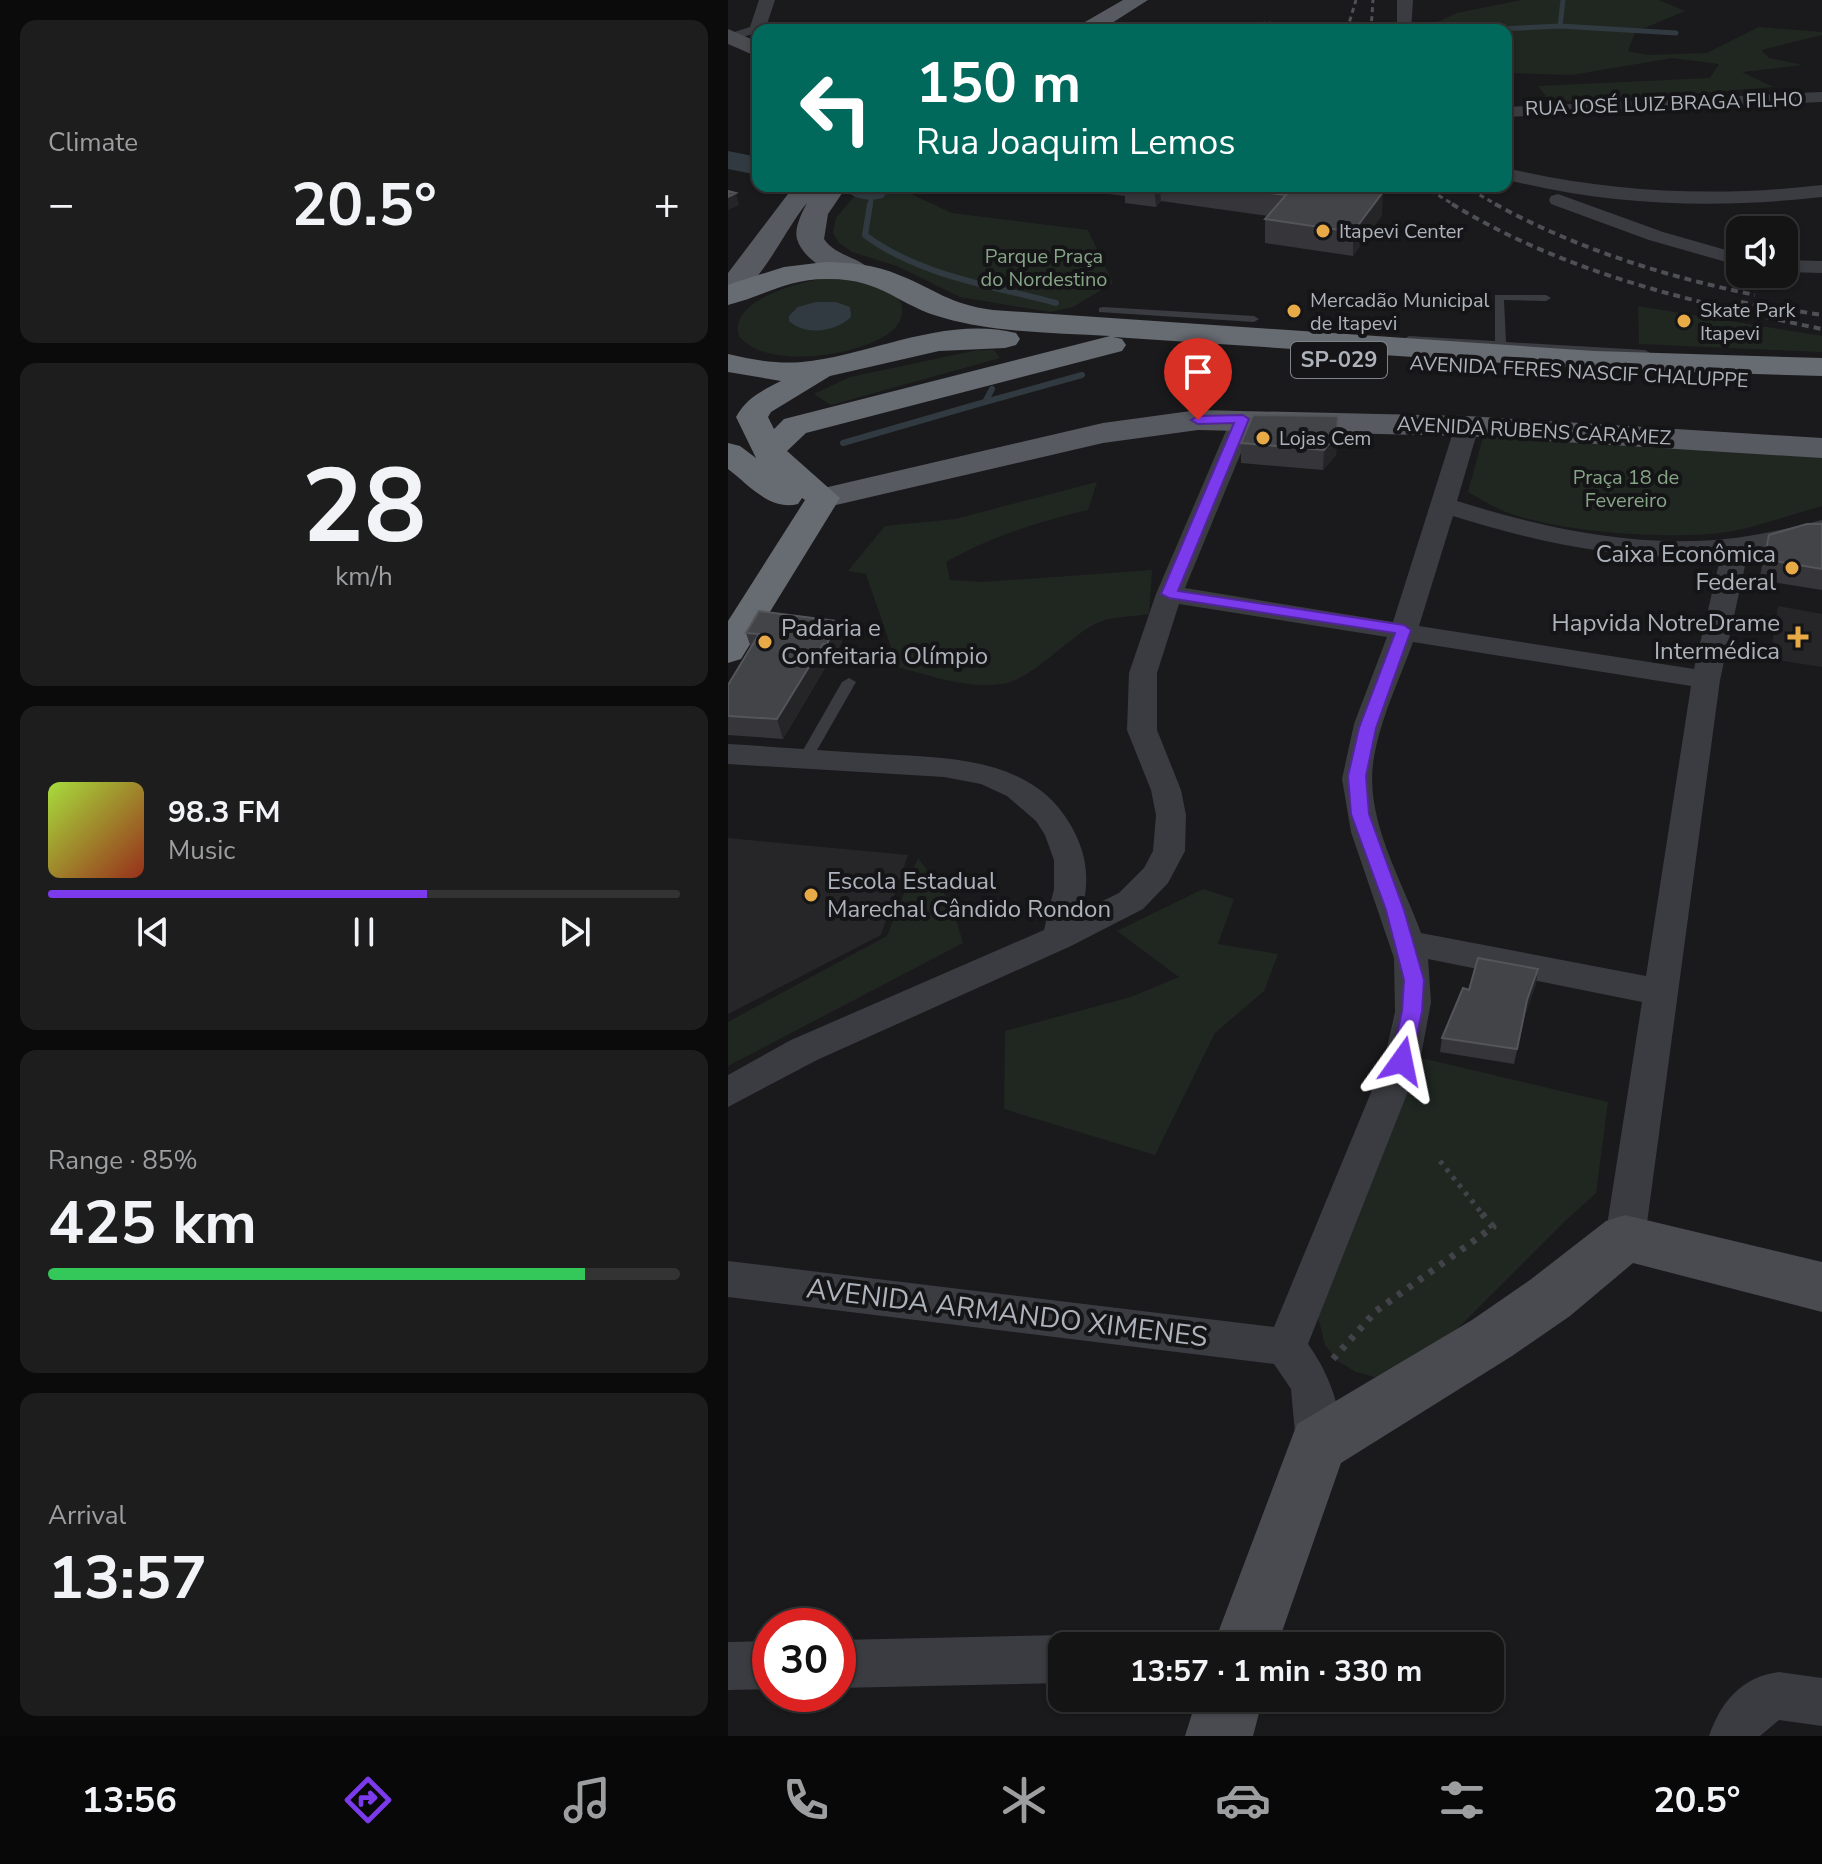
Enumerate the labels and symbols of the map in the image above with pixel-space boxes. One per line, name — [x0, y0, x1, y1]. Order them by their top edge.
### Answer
street label: RUA JOSÉ LUIZ BRAGA FILHO — [1525, 86, 1803, 122]
place label: Itapevi Center — [1339, 218, 1463, 245]
marker: Itapevi Center — [1314, 222, 1332, 240]
park label: Parque Praça do Nordestino — [981, 243, 1107, 293]
place label: Mercadão Municipal de Itapevi — [1310, 287, 1490, 337]
place label: Skate Park Itapevi — [1700, 297, 1796, 347]
marker: Mercadão Municipal de Itapevi — [1285, 302, 1303, 320]
marker: Skate Park Itapevi — [1675, 312, 1693, 330]
pin — [1164, 338, 1232, 420]
road number: SP-029 — [1291, 342, 1387, 378]
street label: AVENIDA FERES NASCIF CHALUPPE — [1409, 350, 1749, 394]
street label: AVENIDA RUBENS CARAMEZ — [1396, 410, 1672, 452]
place label: Lojas Cem — [1279, 425, 1371, 452]
marker: Lojas Cem — [1254, 429, 1272, 447]
park label: Praça 18 de Fevereiro — [1573, 464, 1679, 514]
place label: Caixa Econômica Federal — [1596, 538, 1776, 598]
marker: Caixa Econômica Federal — [1783, 559, 1801, 577]
place label: Hapvida NotreDrame Intermédica — [1551, 607, 1780, 667]
place label: Padaria e Confeitaria Olímpio — [781, 612, 988, 672]
marker: Hapvida NotreDrame Intermédica — [1787, 626, 1809, 648]
marker: Padaria e Confeitaria Olímpio — [756, 633, 774, 651]
place label: Escola Estadual Marechal Cândido Rondon — [827, 865, 1111, 925]
marker: Escola Estadual Marechal Cândido Rondon — [802, 886, 820, 904]
position arrow — [1360, 1019, 1444, 1103]
street label: AVENIDA ARMANDO XIMENES — [804, 1270, 1210, 1356]
speed limit sign: 30 — [752, 1608, 856, 1712]

